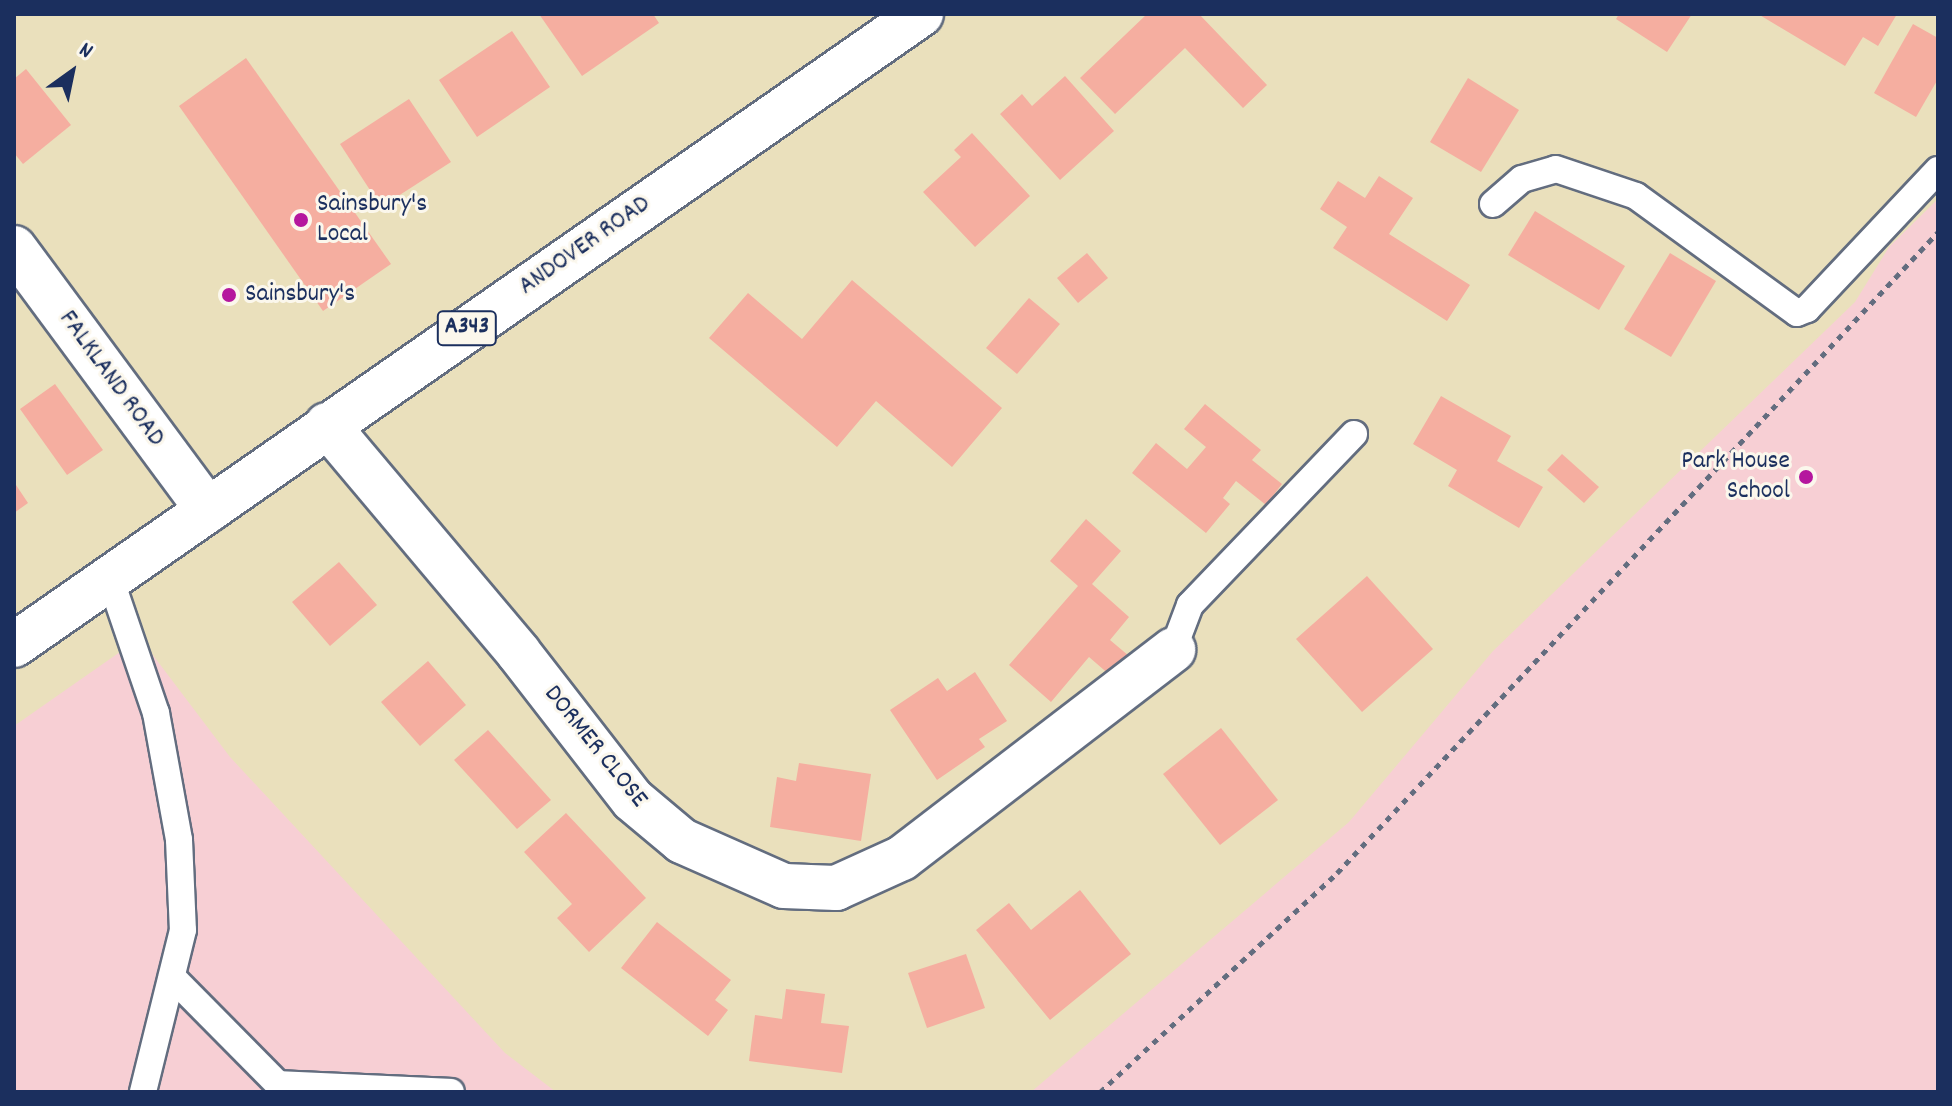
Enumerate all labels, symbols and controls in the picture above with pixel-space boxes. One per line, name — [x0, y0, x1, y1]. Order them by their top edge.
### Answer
north arrow — [32, 32, 112, 112]
text: N — [72, 35, 98, 67]
place label: Sainsbury's Local — [317, 189, 427, 250]
street label: ANDOVER ROAD — [513, 189, 657, 303]
marker: Sainsbury's Local — [292, 211, 310, 229]
place label: Sainsbury's — [245, 279, 355, 311]
marker: Sainsbury's — [220, 286, 238, 304]
street label: FALKLAND ROAD — [51, 305, 171, 453]
road number: A343 — [435, 308, 499, 348]
place label: Park House School — [1681, 446, 1790, 508]
marker: Park House School — [1797, 468, 1815, 486]
street label: DORMER CLOSE — [536, 680, 654, 814]

